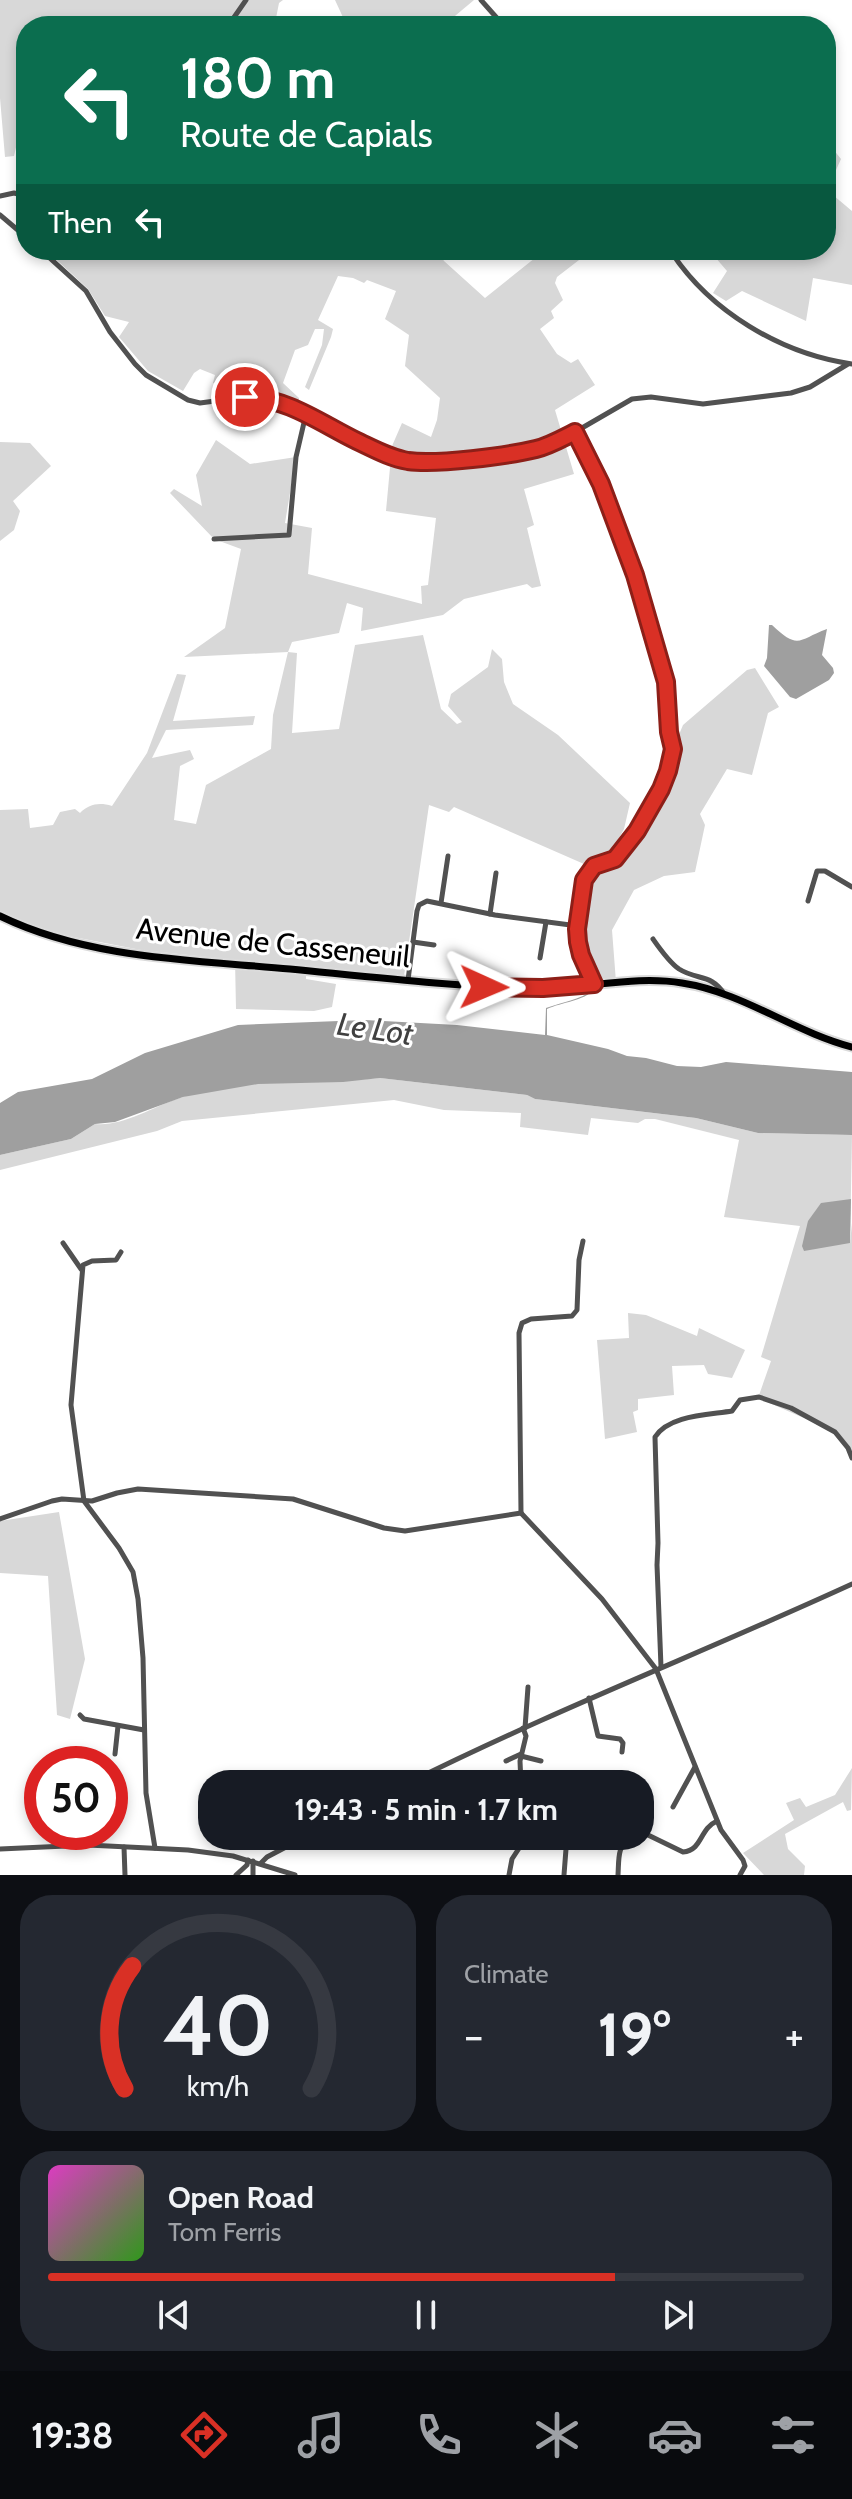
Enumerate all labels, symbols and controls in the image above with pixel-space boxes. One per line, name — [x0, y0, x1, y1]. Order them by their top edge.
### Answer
text: 180 m — [180, 44, 335, 112]
icon: left — [48, 48, 152, 152]
text: Route de Capials — [180, 112, 433, 156]
icon: left — [128, 200, 172, 244]
text: Then — [48, 204, 112, 241]
pin — [211, 363, 279, 431]
icon: arrive — [223, 375, 267, 419]
street label: Avenue de Casseneuil — [134, 910, 412, 975]
position arrow — [442, 945, 526, 1029]
water label: Le Lot — [335, 1004, 417, 1053]
speed limit sign: 50 — [24, 1746, 128, 1850]
text: 19:43 · 5 min · 1.7 km — [294, 1791, 558, 1828]
text: Climate — [464, 1958, 549, 1990]
text: 40 — [163, 1975, 273, 2076]
text: 19° — [597, 1998, 671, 2071]
text: − — [464, 2009, 483, 2062]
text: + — [785, 2009, 804, 2062]
text: km/h — [187, 2068, 249, 2103]
text: Open Road — [168, 2179, 314, 2216]
text: Tom Ferris — [168, 2216, 281, 2248]
icon: previous — [152, 2293, 196, 2337]
icon: pause — [404, 2293, 448, 2337]
icon: next — [656, 2293, 700, 2337]
icon: directions — [176, 2407, 232, 2463]
icon: music — [293, 2407, 349, 2463]
icon: phone — [411, 2407, 467, 2463]
icon: climate — [529, 2407, 585, 2463]
icon: car — [647, 2407, 703, 2463]
icon: filters — [765, 2407, 821, 2463]
text: 19:38 — [31, 2413, 114, 2457]

